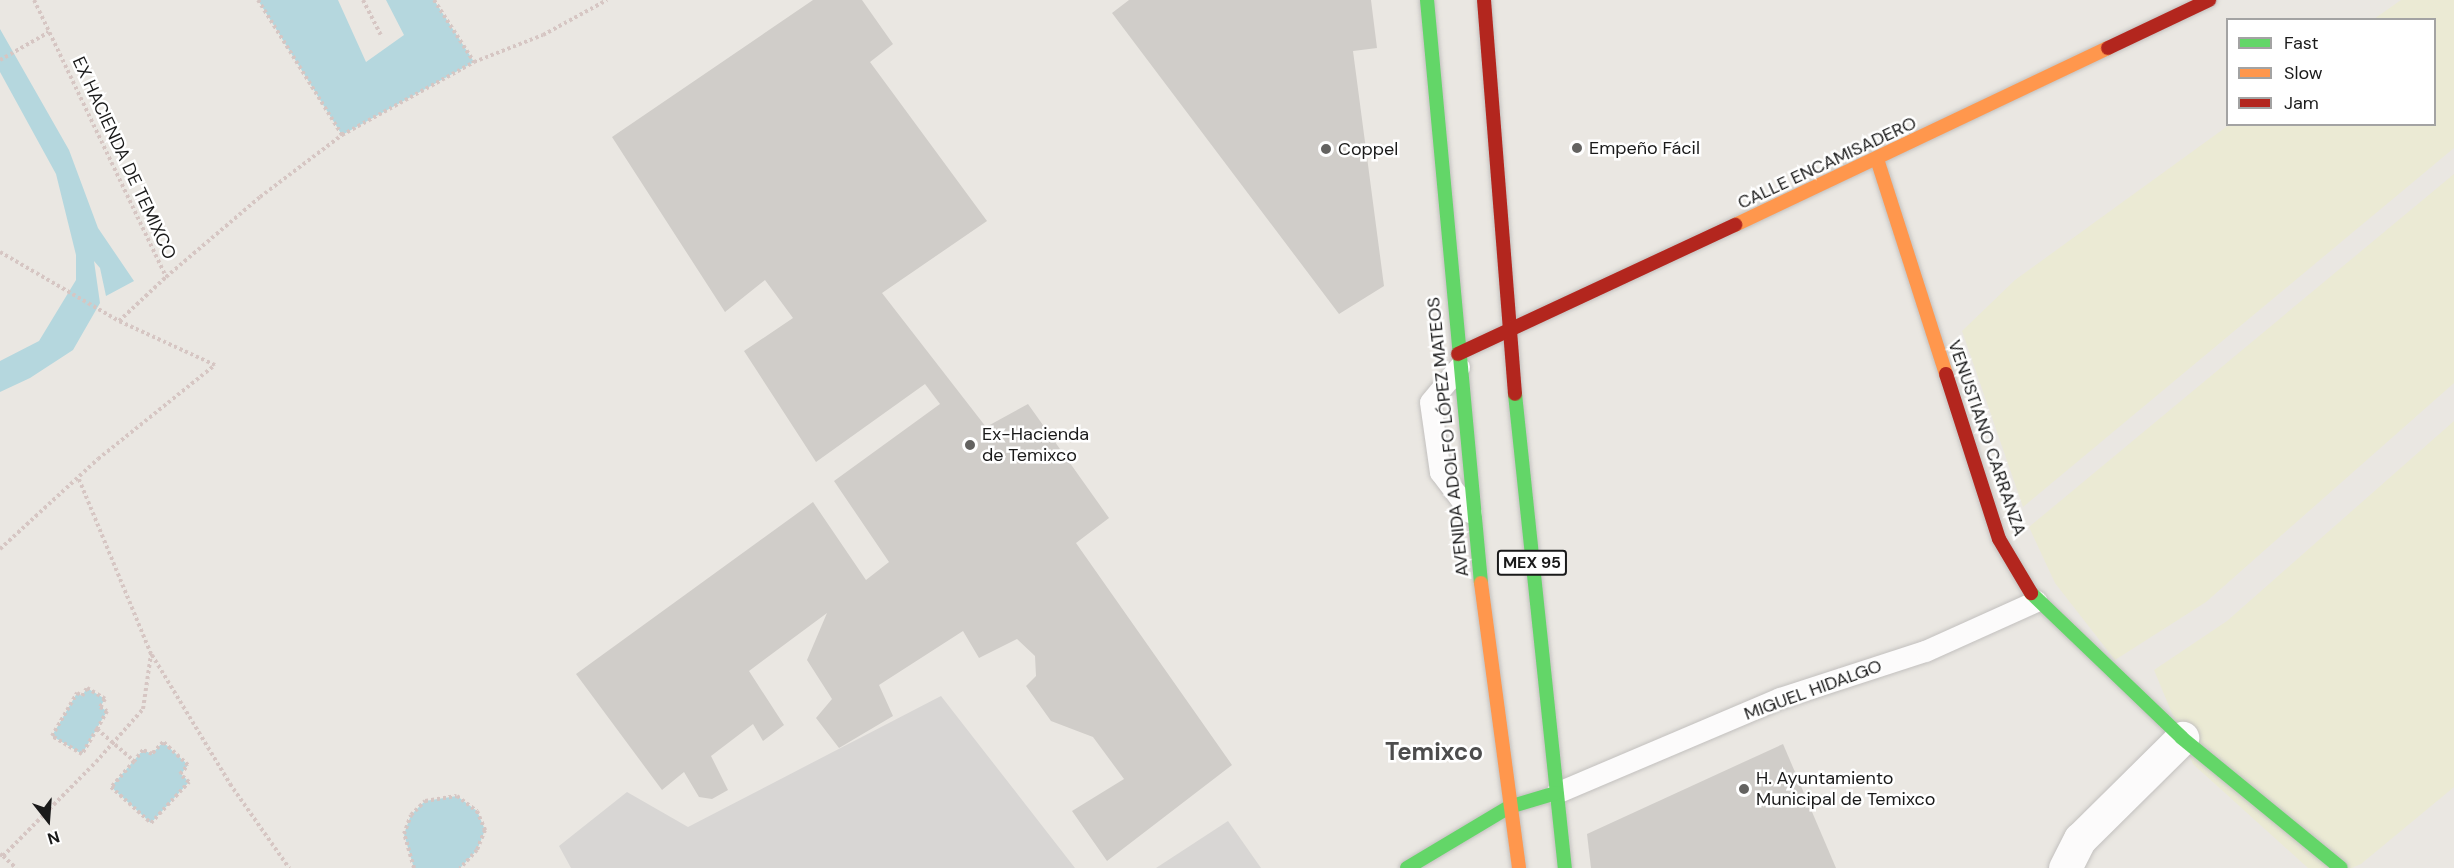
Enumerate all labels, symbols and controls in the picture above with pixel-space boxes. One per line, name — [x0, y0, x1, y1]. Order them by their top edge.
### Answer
legend — [2226, 18, 2436, 126]
text: Fast — [2284, 31, 2319, 55]
street label: EX HACIENDA DE TEMIXCO — [68, 53, 180, 263]
text: Slow — [2284, 61, 2323, 85]
text: Jam — [2284, 91, 2319, 115]
street label: CALLE ENCAMISADERO — [1734, 112, 1920, 214]
place label: Empeño Fácil — [1589, 137, 1700, 159]
place label: Coppel — [1338, 138, 1398, 160]
marker: Empeño Fácil — [1570, 141, 1584, 155]
marker: Coppel — [1319, 142, 1333, 156]
street label: AVENIDA ADOLFO LÓPEZ MATEOS — [1423, 296, 1473, 578]
street label: VENUSTIANO CARRANZA — [1943, 337, 2031, 539]
place label: Ex-Hacienda de Temixco — [982, 424, 1089, 466]
marker: Ex-Hacienda de Temixco — [963, 438, 977, 452]
road number: MEX 95 — [1496, 550, 1568, 576]
street label: MIGUEL HIDALGO — [1741, 655, 1885, 725]
district label: Temixco — [1385, 738, 1483, 766]
place label: H. Ayuntamiento Municipal de Temixco — [1756, 768, 1935, 810]
marker: H. Ayuntamiento Municipal de Temixco — [1737, 782, 1751, 796]
north arrow — [18, 790, 78, 850]
text: N — [45, 826, 62, 849]

